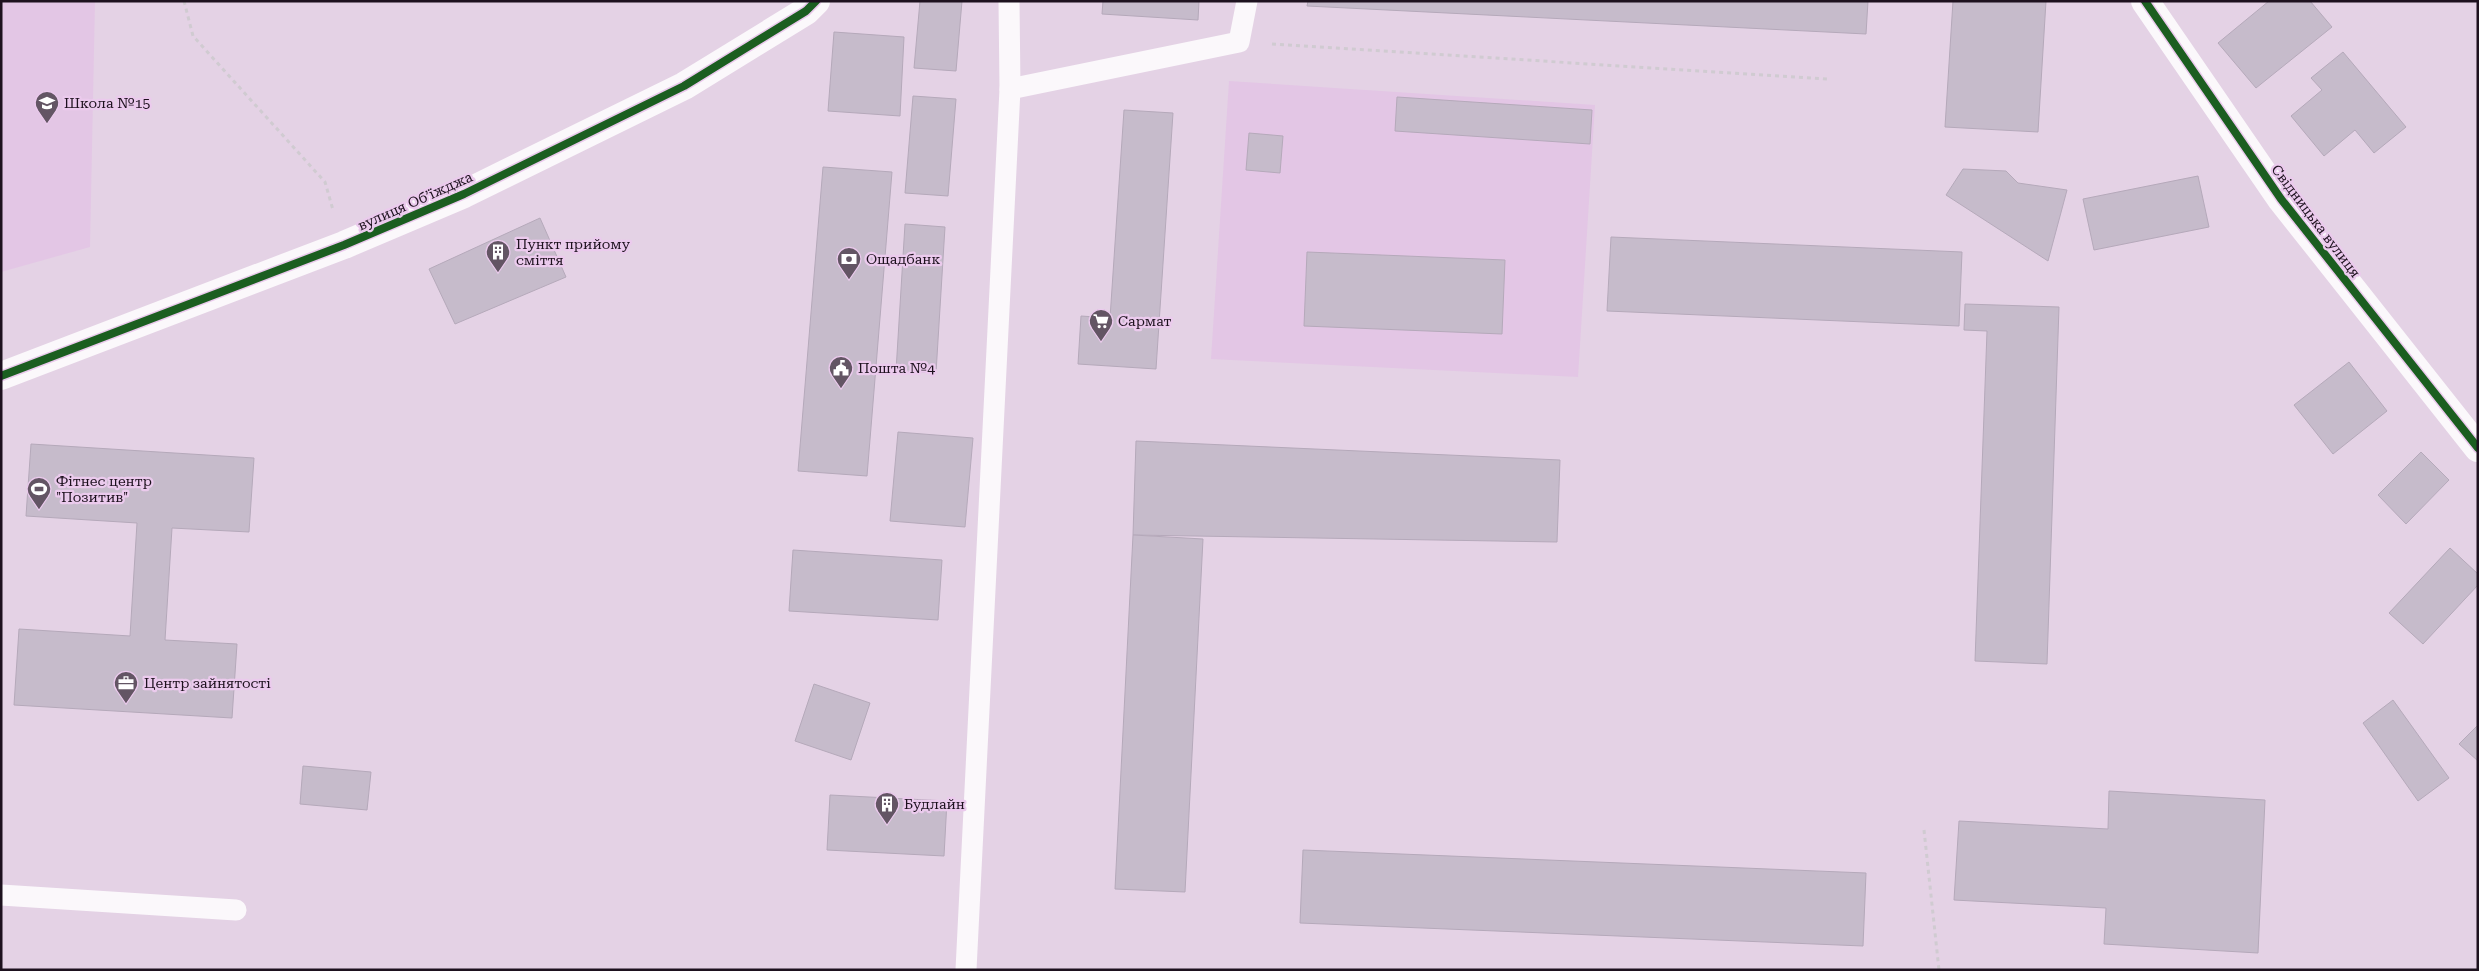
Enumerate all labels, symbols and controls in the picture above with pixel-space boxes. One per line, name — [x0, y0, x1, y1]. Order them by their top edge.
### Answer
school or university icon: Школа №15 — [34, 90, 60, 124]
place label: Школа №15 — [64, 95, 151, 111]
street label: Свідницька вулиця — [2268, 162, 2364, 280]
street label: вулиця Обʼїжджа — [355, 168, 475, 233]
place label: Пункт прийому сміття — [516, 236, 631, 268]
building icon: Пункт прийому сміття — [485, 239, 511, 273]
bank icon: Ощадбанк — [836, 246, 862, 280]
place label: Ощадбанк — [866, 251, 940, 267]
supermarket icon: Сармат — [1088, 308, 1114, 342]
place label: Сармат — [1118, 313, 1172, 329]
public building icon: Пошта №4 — [828, 355, 854, 389]
place label: Пошта №4 — [858, 360, 935, 376]
place label: Фітнес центр "Позитив" — [56, 473, 152, 505]
sports icon: Фітнес центр "Позитив" — [26, 476, 52, 510]
office icon: Центр зайнятості — [113, 670, 139, 704]
place label: Центр зайнятості — [144, 675, 271, 691]
building icon: Будлайн — [874, 791, 900, 825]
place label: Будлайн — [904, 796, 965, 812]

